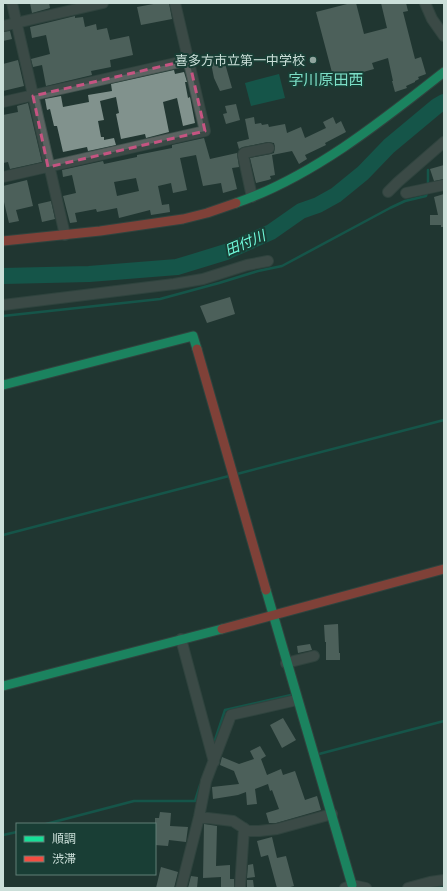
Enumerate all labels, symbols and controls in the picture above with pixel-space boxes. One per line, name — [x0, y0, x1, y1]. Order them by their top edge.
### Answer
place label: 喜多方市立第一中学校 — [175, 53, 305, 68]
marker: 喜多方市立第一中学校 — [308, 55, 318, 65]
district label: 字川原田西 — [288, 71, 364, 89]
water label: 田付川 — [223, 227, 269, 259]
legend — [16, 823, 156, 875]
text: 順調 — [52, 832, 76, 846]
text: 渋滞 — [52, 852, 76, 866]

